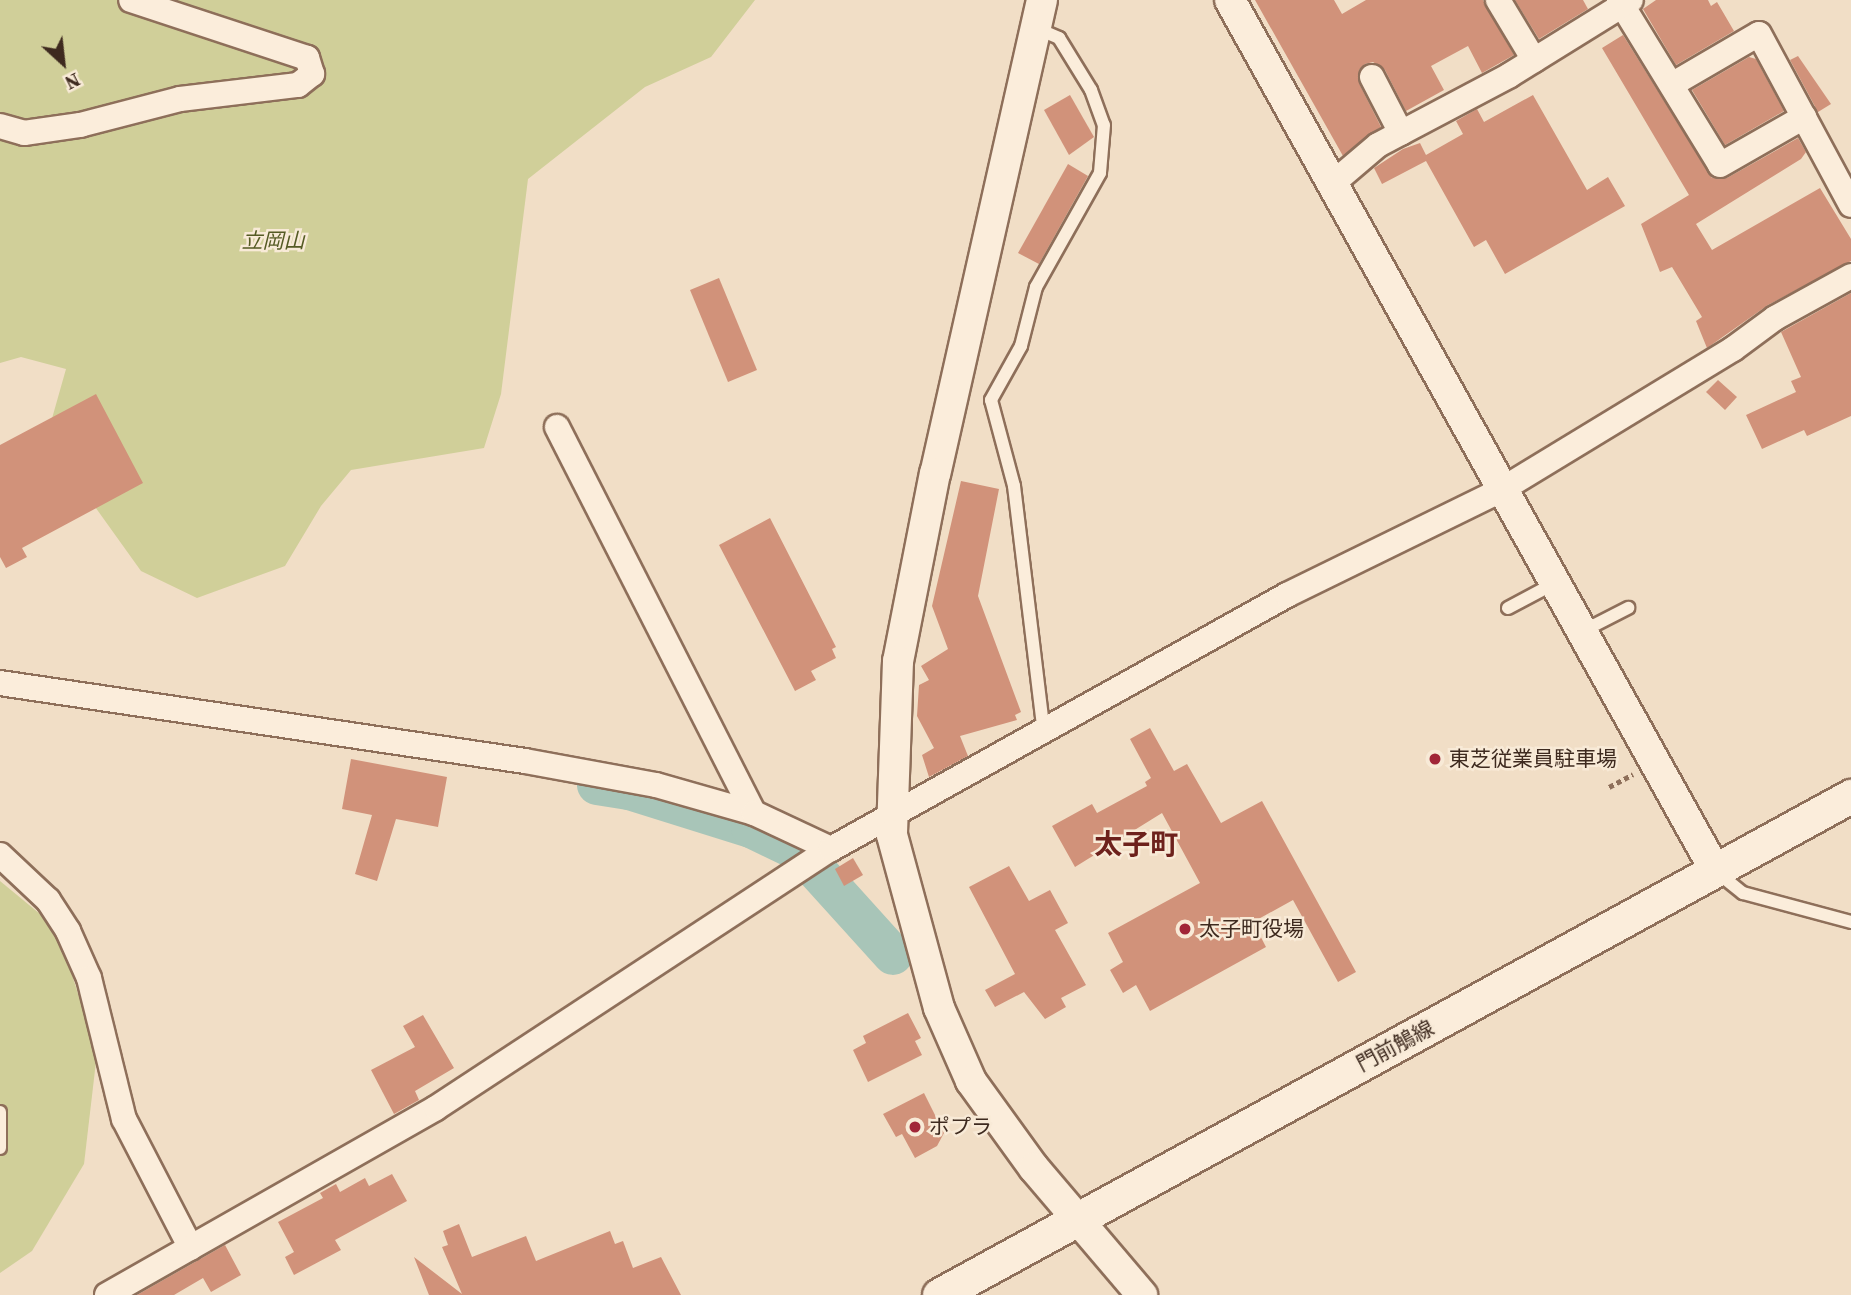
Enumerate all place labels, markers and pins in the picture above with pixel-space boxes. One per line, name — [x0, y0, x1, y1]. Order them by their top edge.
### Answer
place label: 東芝従業員駐車場 — [1449, 746, 1617, 772]
marker: 東芝従業員駐車場 — [1427, 751, 1443, 767]
place label: 太子町役場 — [1199, 916, 1304, 942]
marker: 太子町役場 — [1177, 921, 1193, 937]
place label: ポプラ — [929, 1114, 992, 1140]
marker: ポプラ — [907, 1119, 923, 1135]

